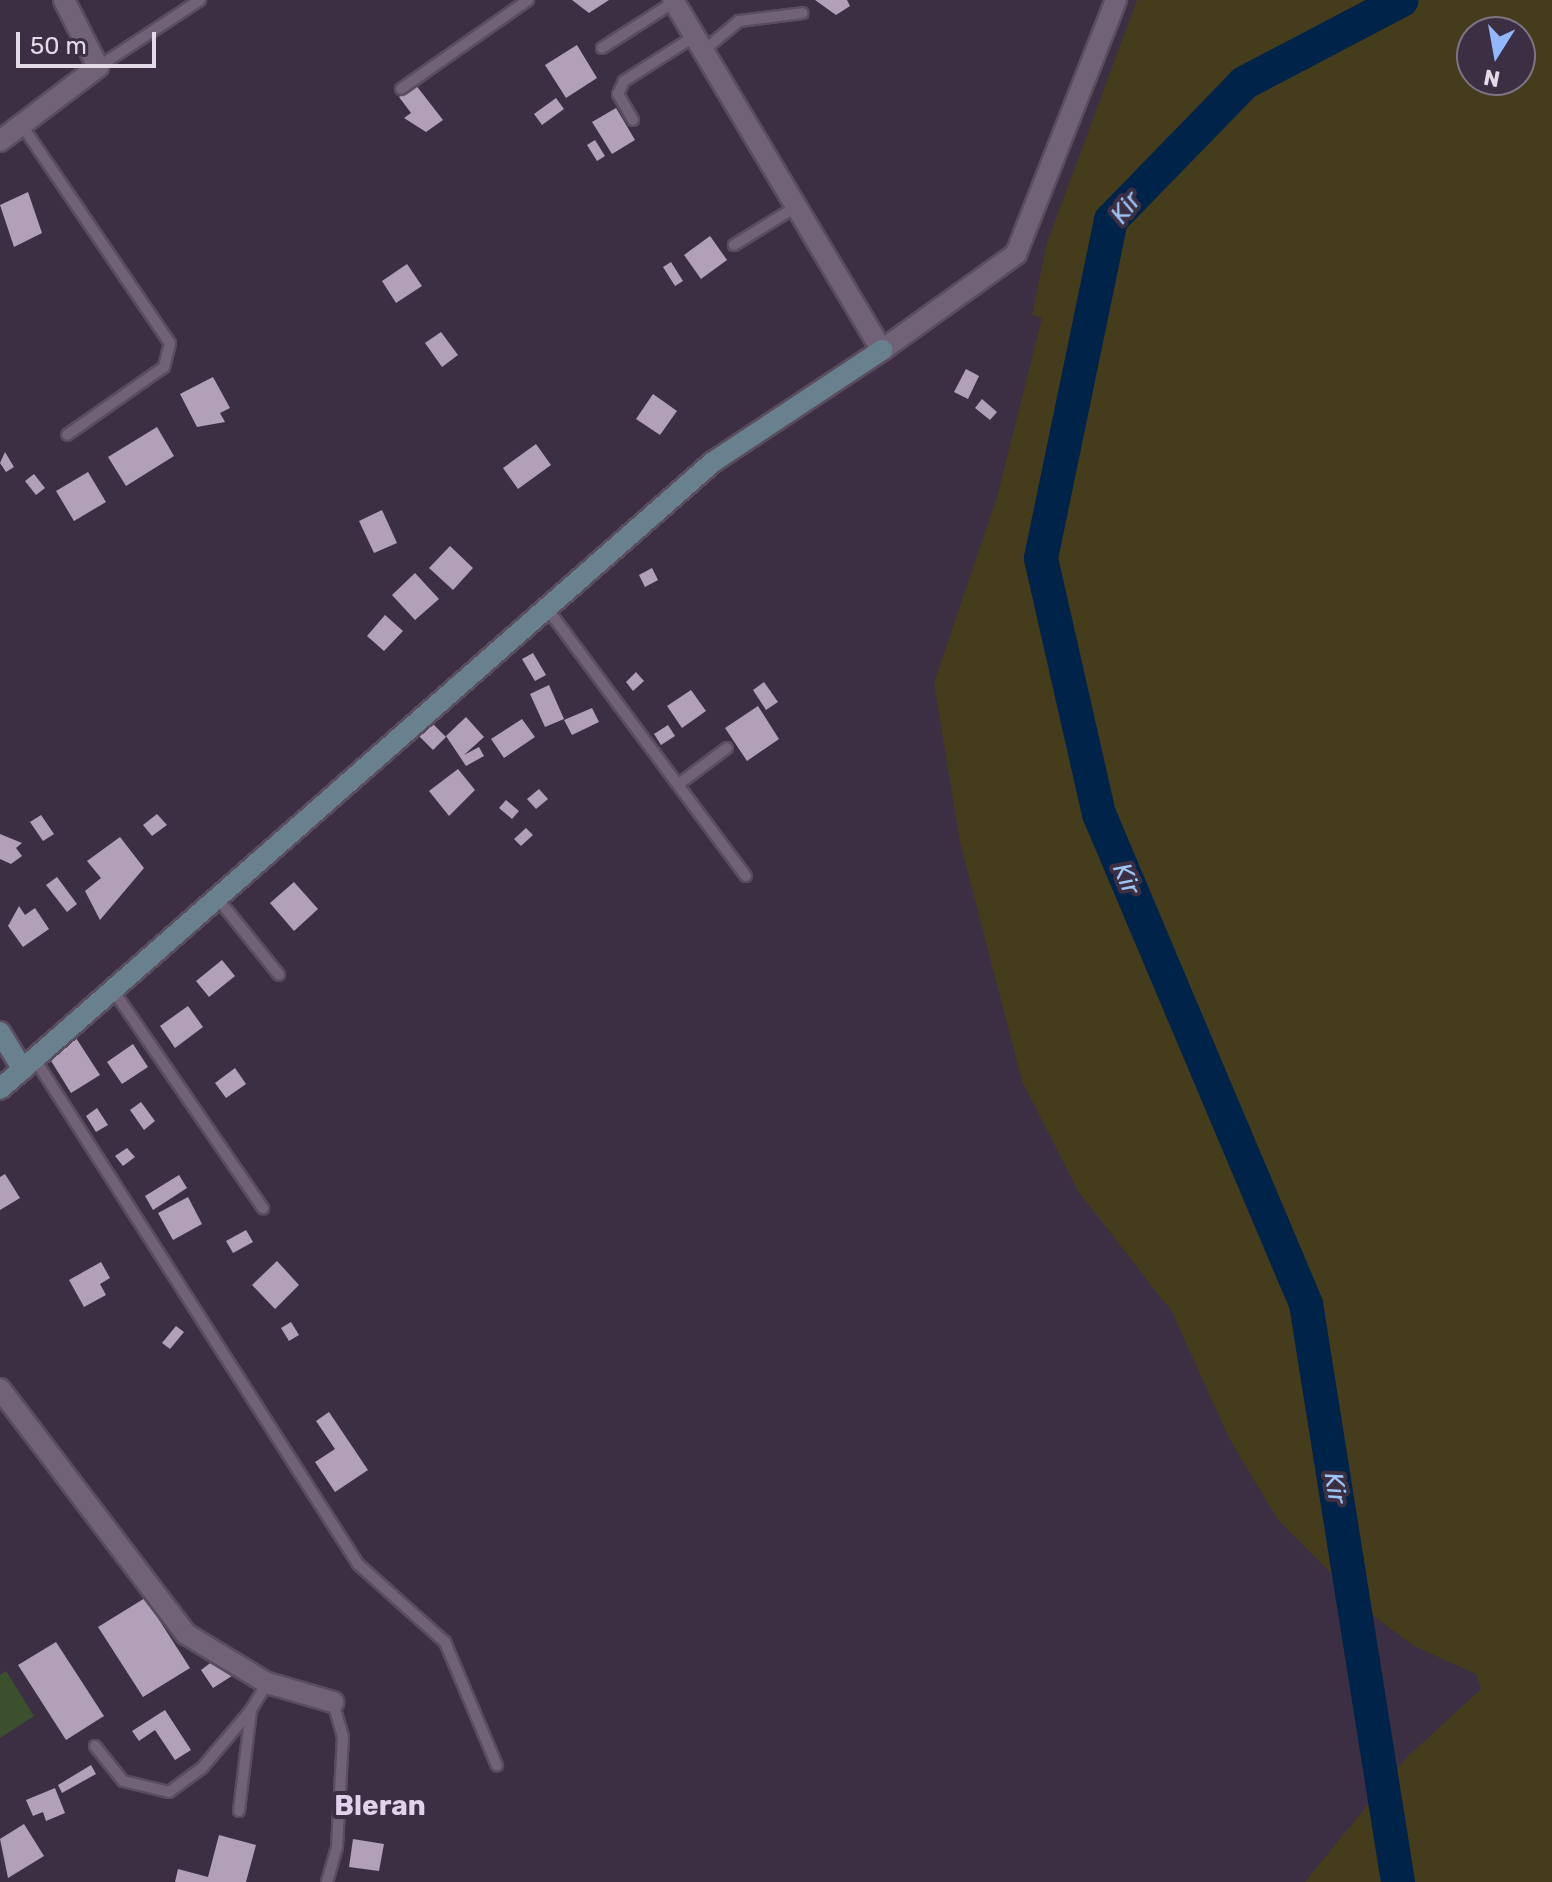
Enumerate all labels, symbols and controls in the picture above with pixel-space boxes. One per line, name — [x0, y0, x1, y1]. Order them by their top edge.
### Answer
scale bar — [20, 16, 160, 66]
north arrow — [1456, 16, 1536, 96]
text: 50 m — [30, 32, 87, 60]
text: N — [1481, 63, 1502, 93]
water label: Kir — [1104, 186, 1148, 230]
water label: Kir — [1105, 858, 1147, 900]
water label: Kir — [1317, 1470, 1353, 1506]
district label: Bleran — [334, 1789, 426, 1823]

